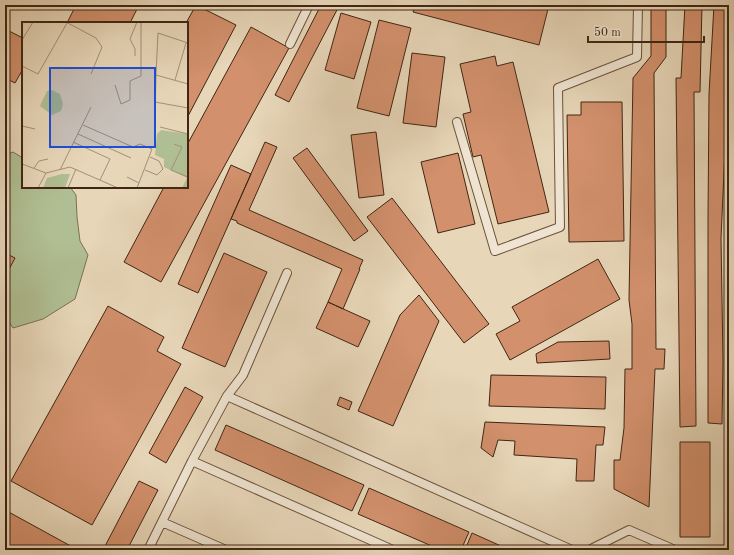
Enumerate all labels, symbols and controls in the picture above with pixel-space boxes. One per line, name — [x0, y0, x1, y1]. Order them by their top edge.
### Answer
scale bar — [588, 18, 704, 44]
inset map — [22, 22, 188, 188]
text: 50 m — [594, 26, 621, 39]

